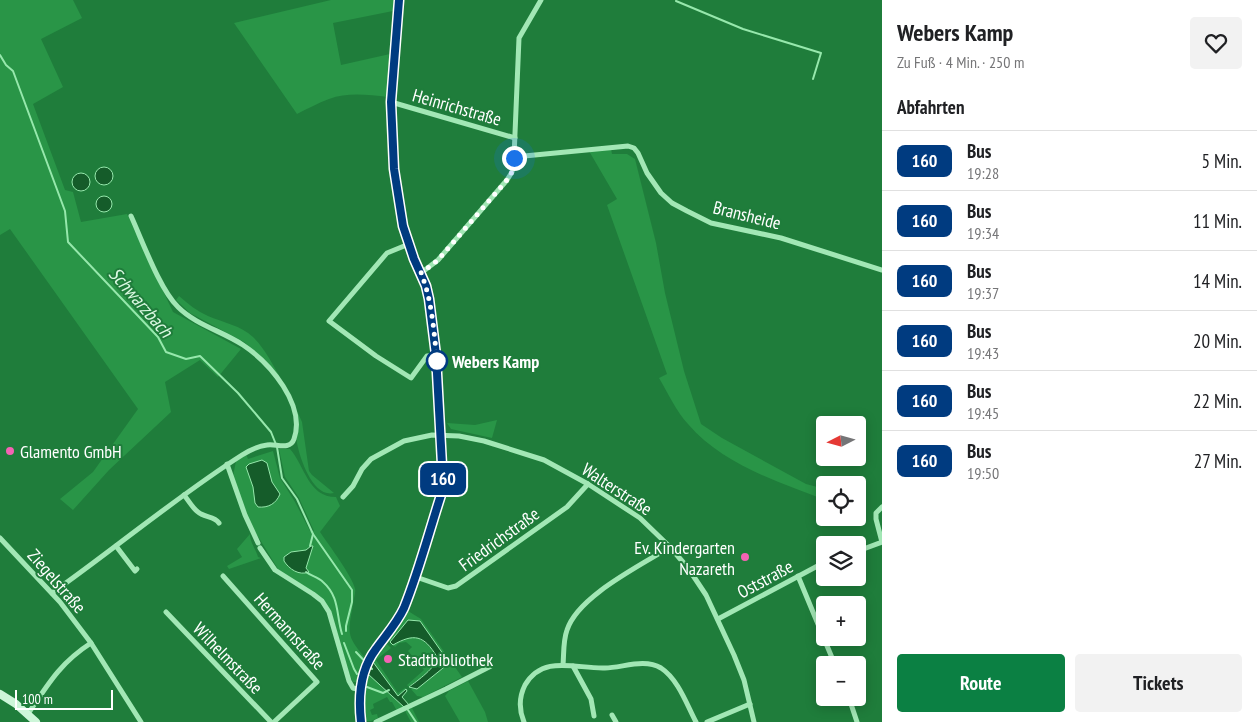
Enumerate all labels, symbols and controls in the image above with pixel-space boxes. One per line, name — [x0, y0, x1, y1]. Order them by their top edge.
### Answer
text: Webers Kamp — [897, 17, 1013, 48]
button: heart — [1190, 17, 1242, 69]
text: Zu Fuß · 4 Min. · 250 m — [897, 52, 1024, 72]
street label: Heinrichstraße — [410, 83, 504, 131]
text: Abfahrten — [897, 95, 964, 119]
text: Bus — [967, 139, 991, 163]
your location — [502, 146, 527, 171]
text: 160 — [912, 149, 937, 172]
text: 5 Min. — [1201, 149, 1242, 173]
text: 19:28 — [967, 163, 999, 183]
street label: Bransheide — [711, 195, 783, 235]
text: Bus — [967, 199, 991, 223]
text: 160 — [912, 209, 937, 232]
text: 11 Min. — [1193, 209, 1242, 233]
text: 19:34 — [967, 223, 999, 243]
text: Bus — [967, 259, 991, 283]
water label: Schwarzbach — [104, 262, 179, 343]
text: 160 — [912, 269, 937, 292]
text: 14 Min. — [1193, 269, 1242, 293]
text: 19:37 — [967, 283, 999, 303]
text: Bus — [967, 319, 991, 343]
text: 160 — [912, 329, 937, 352]
text: 20 Min. — [1193, 329, 1242, 353]
text: 19:43 — [967, 343, 999, 363]
marker: Webers Kamp — [426, 350, 448, 372]
place label: Webers Kamp — [451, 350, 539, 373]
text: Bus — [967, 379, 991, 403]
text: 160 — [912, 389, 937, 412]
text: 22 Min. — [1193, 389, 1242, 413]
text: 19:45 — [967, 403, 999, 423]
north arrow — [816, 416, 866, 466]
map controls — [816, 416, 866, 706]
text: Bus — [967, 439, 991, 463]
place label: Glamento GmbH — [20, 440, 122, 463]
marker: Glamento GmbH — [4, 445, 16, 457]
text: 160 — [912, 449, 937, 472]
text: 27 Min. — [1194, 449, 1242, 473]
street label: Walterstraße — [577, 458, 657, 520]
line badge: 160 — [414, 463, 472, 495]
text: 19:50 — [967, 463, 999, 483]
text: 160 — [430, 467, 456, 490]
button: locate — [816, 476, 866, 526]
street label: Friedrichstraße — [454, 502, 544, 576]
place label: Ev. Kindergarten Nazareth — [634, 536, 735, 580]
button: layers — [816, 536, 866, 586]
street label: Ziegelstraße — [23, 544, 91, 618]
marker: Ev. Kindergarten Nazareth — [739, 551, 751, 563]
street label: Oststraße — [733, 555, 797, 603]
street label: Hermannstraße — [249, 588, 331, 674]
button: + — [816, 596, 866, 646]
street label: Wilhelmstraße — [188, 617, 268, 699]
place label: Stadtbibliothek — [398, 648, 493, 671]
marker: Stadtbibliothek — [382, 653, 394, 665]
button: Route — [897, 654, 1065, 712]
button: Tickets — [1075, 654, 1242, 712]
button: − — [816, 656, 866, 706]
scale bar — [15, 687, 112, 710]
text: 100 m — [22, 690, 53, 708]

